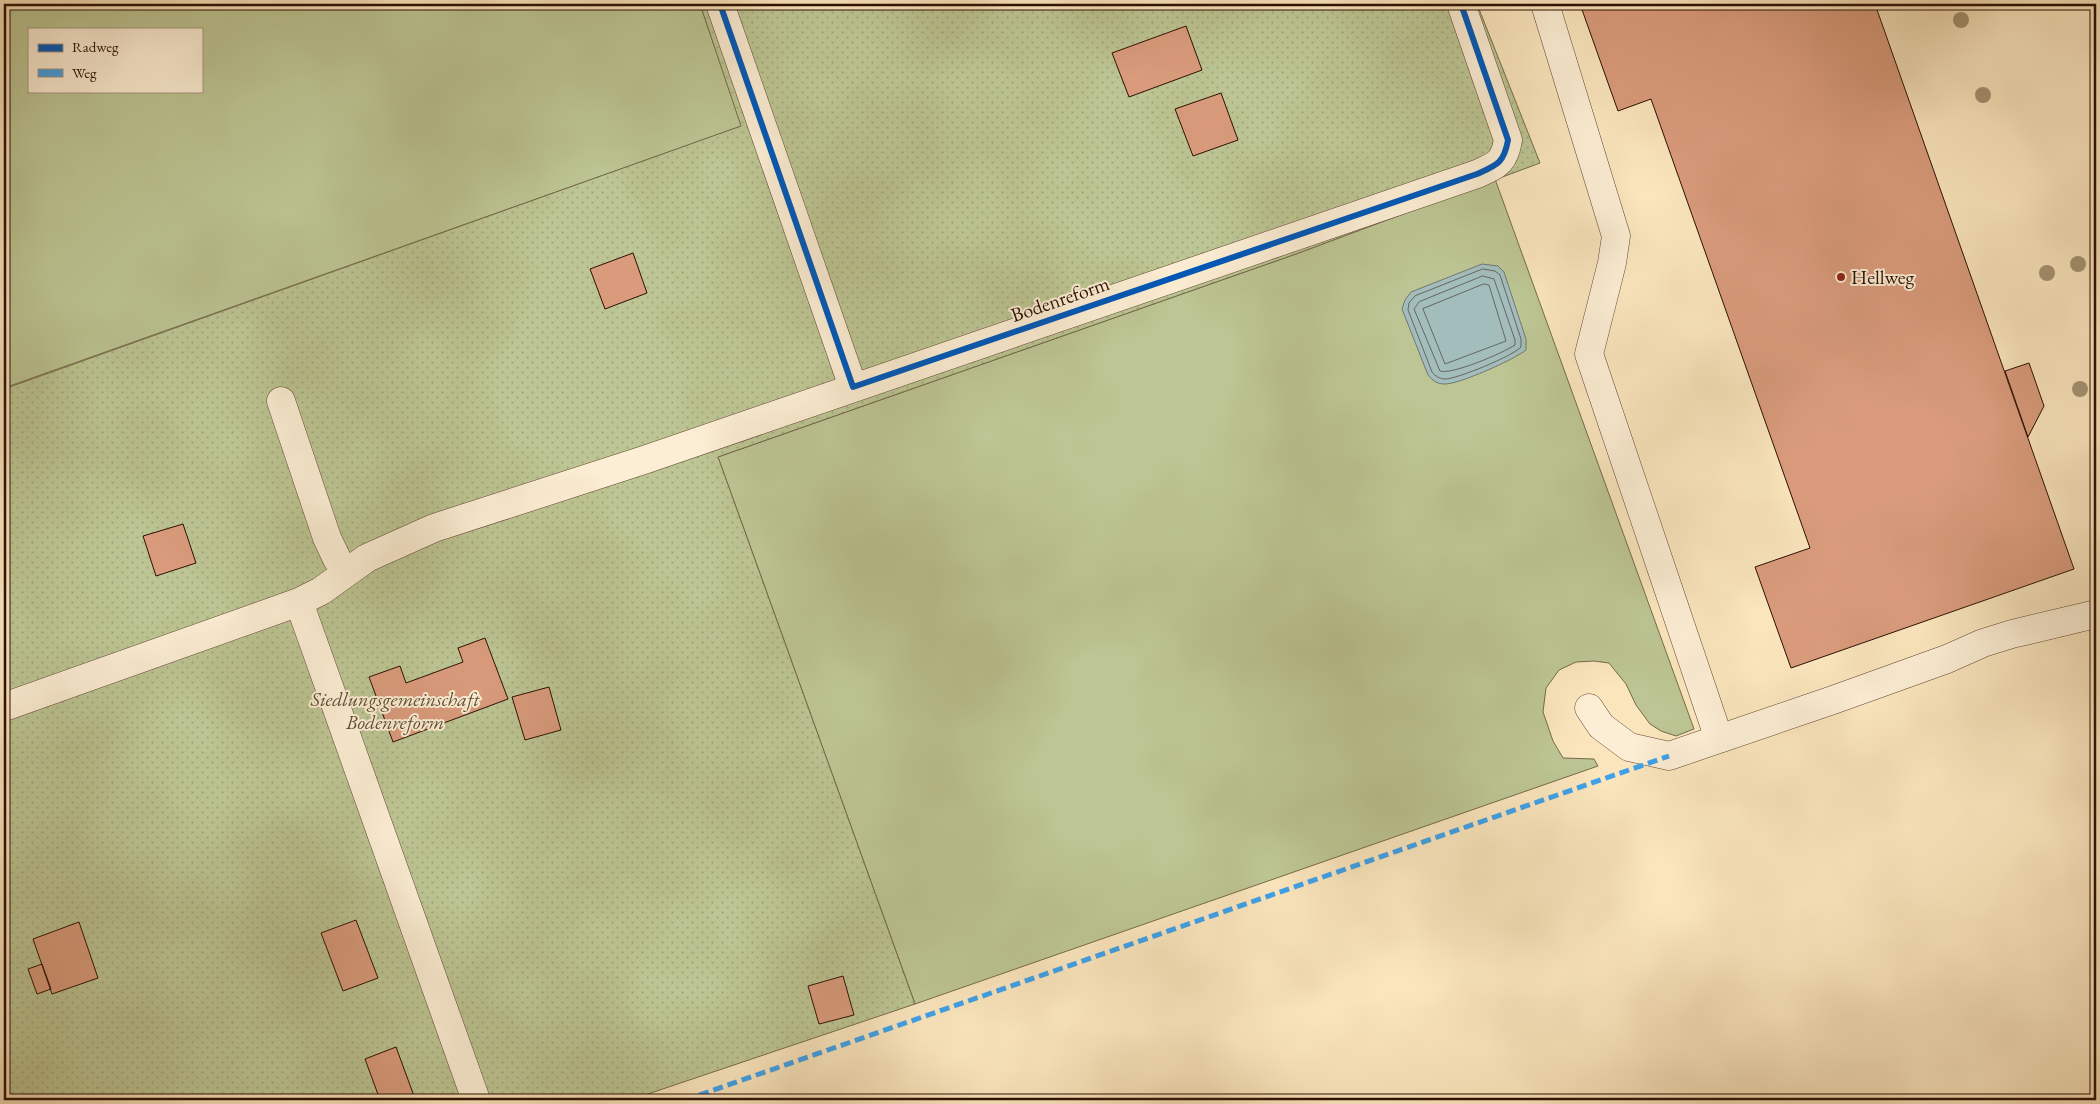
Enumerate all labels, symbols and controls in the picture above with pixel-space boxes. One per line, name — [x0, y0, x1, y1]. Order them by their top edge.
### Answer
legend — [28, 28, 202, 92]
text: Radweg — [72, 37, 119, 56]
text: Weg — [72, 63, 97, 82]
place label: Hellweg — [1851, 264, 1915, 290]
street label: Bodenreform — [1007, 270, 1113, 328]
marker: Hellweg — [1835, 271, 1847, 283]
park label: Siedlungsgemeinschaft Bodenreform — [310, 686, 480, 735]

